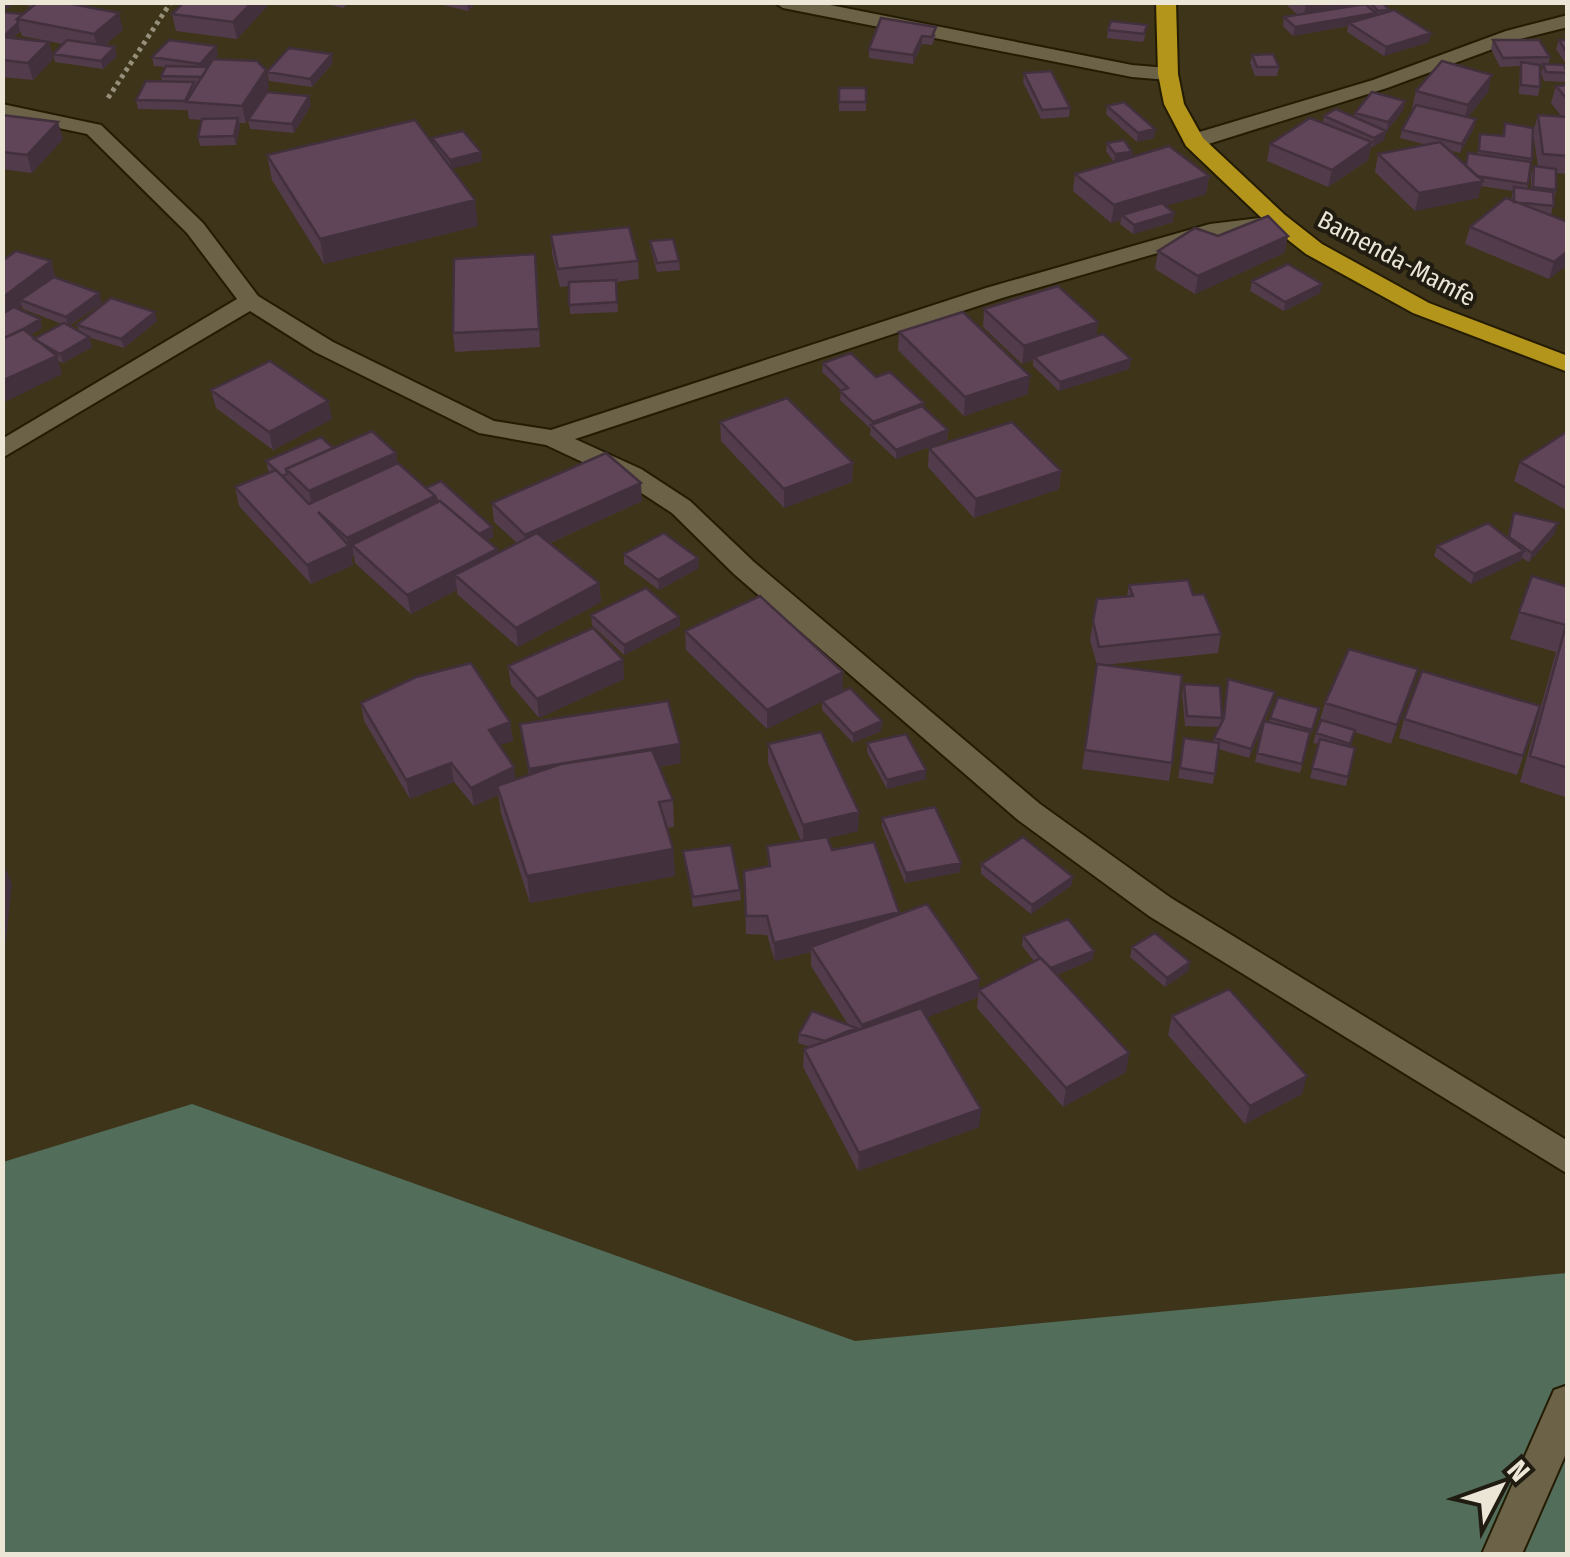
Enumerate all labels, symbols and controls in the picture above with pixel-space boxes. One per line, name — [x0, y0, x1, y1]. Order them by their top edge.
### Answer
street label: Bamenda-Mamfe — [1313, 205, 1481, 313]
north arrow — [1450, 1437, 1550, 1537]
text: N — [1501, 1454, 1536, 1488]

